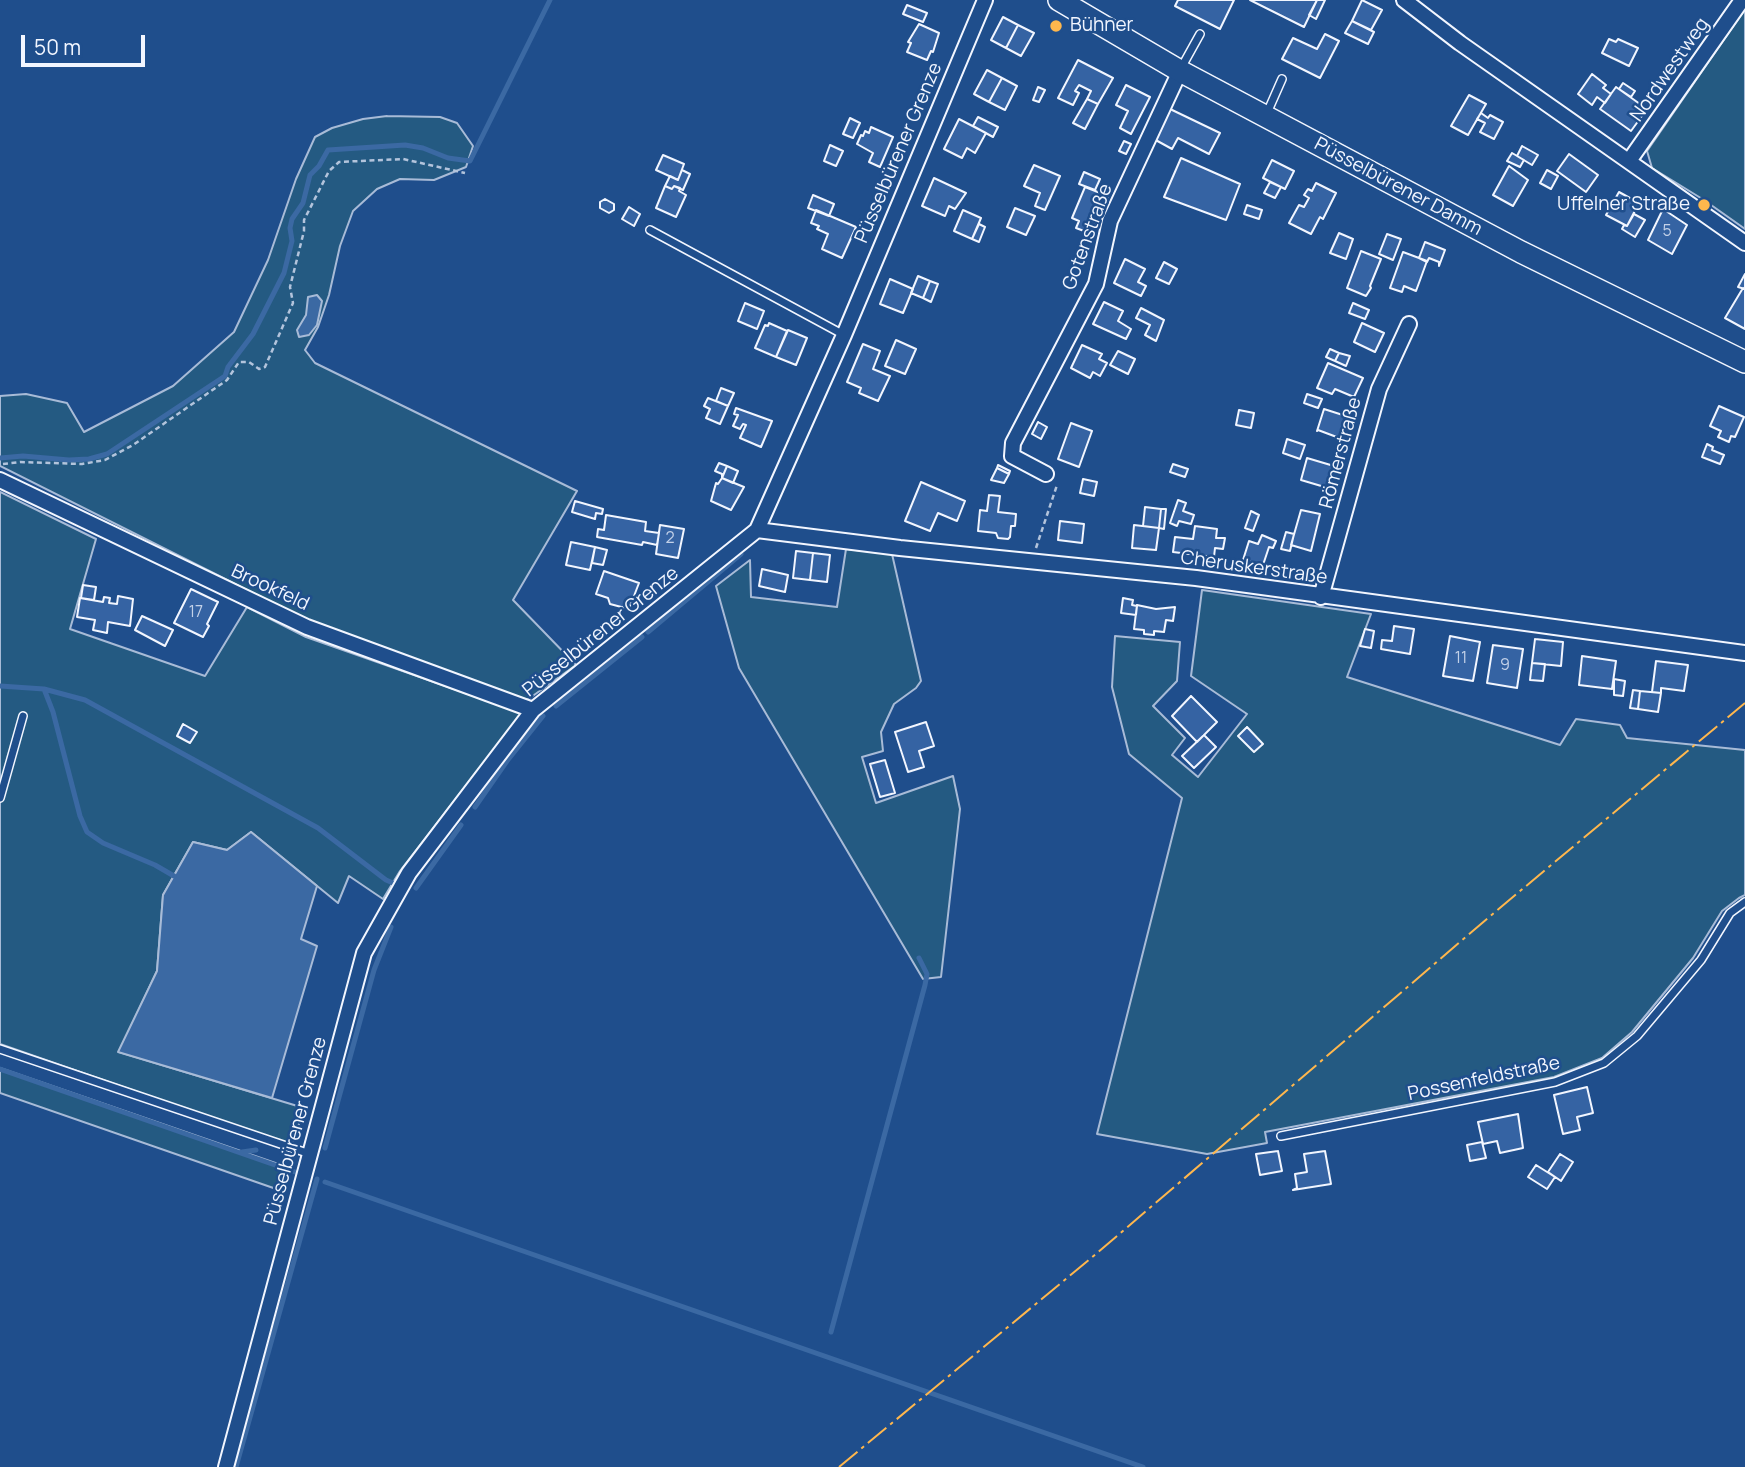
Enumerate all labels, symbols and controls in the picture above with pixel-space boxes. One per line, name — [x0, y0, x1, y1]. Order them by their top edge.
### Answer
street label: Nordwestweg — [1626, 14, 1714, 126]
place label: Bühner — [1070, 15, 1133, 37]
marker: Bühner — [1048, 18, 1064, 34]
scale bar — [24, 21, 149, 65]
text: 50 m — [34, 33, 81, 61]
street label: Püsselbürener Grenze — [851, 59, 947, 247]
street label: Püsselbürener Damm — [1310, 133, 1486, 241]
street label: Gotenstraße — [1058, 181, 1118, 293]
place label: Uffelner Straße — [1557, 194, 1690, 216]
marker: Uffelner Straße — [1696, 197, 1712, 213]
house number: 5 — [1662, 222, 1672, 242]
street label: Römerstraße — [1315, 395, 1367, 511]
house number: 2 — [665, 529, 675, 549]
street label: Cheruskerstraße — [1179, 546, 1329, 590]
street label: Brookfeld — [227, 560, 313, 616]
street label: Püsselbürener Grenze — [519, 562, 683, 702]
house number: 17 — [189, 603, 203, 623]
house number: 11 — [1455, 649, 1467, 669]
house number: 9 — [1500, 656, 1510, 676]
street label: Püsselbürener Grenze — [260, 1034, 332, 1228]
street label: Possenfeldstraße — [1406, 1052, 1562, 1106]

